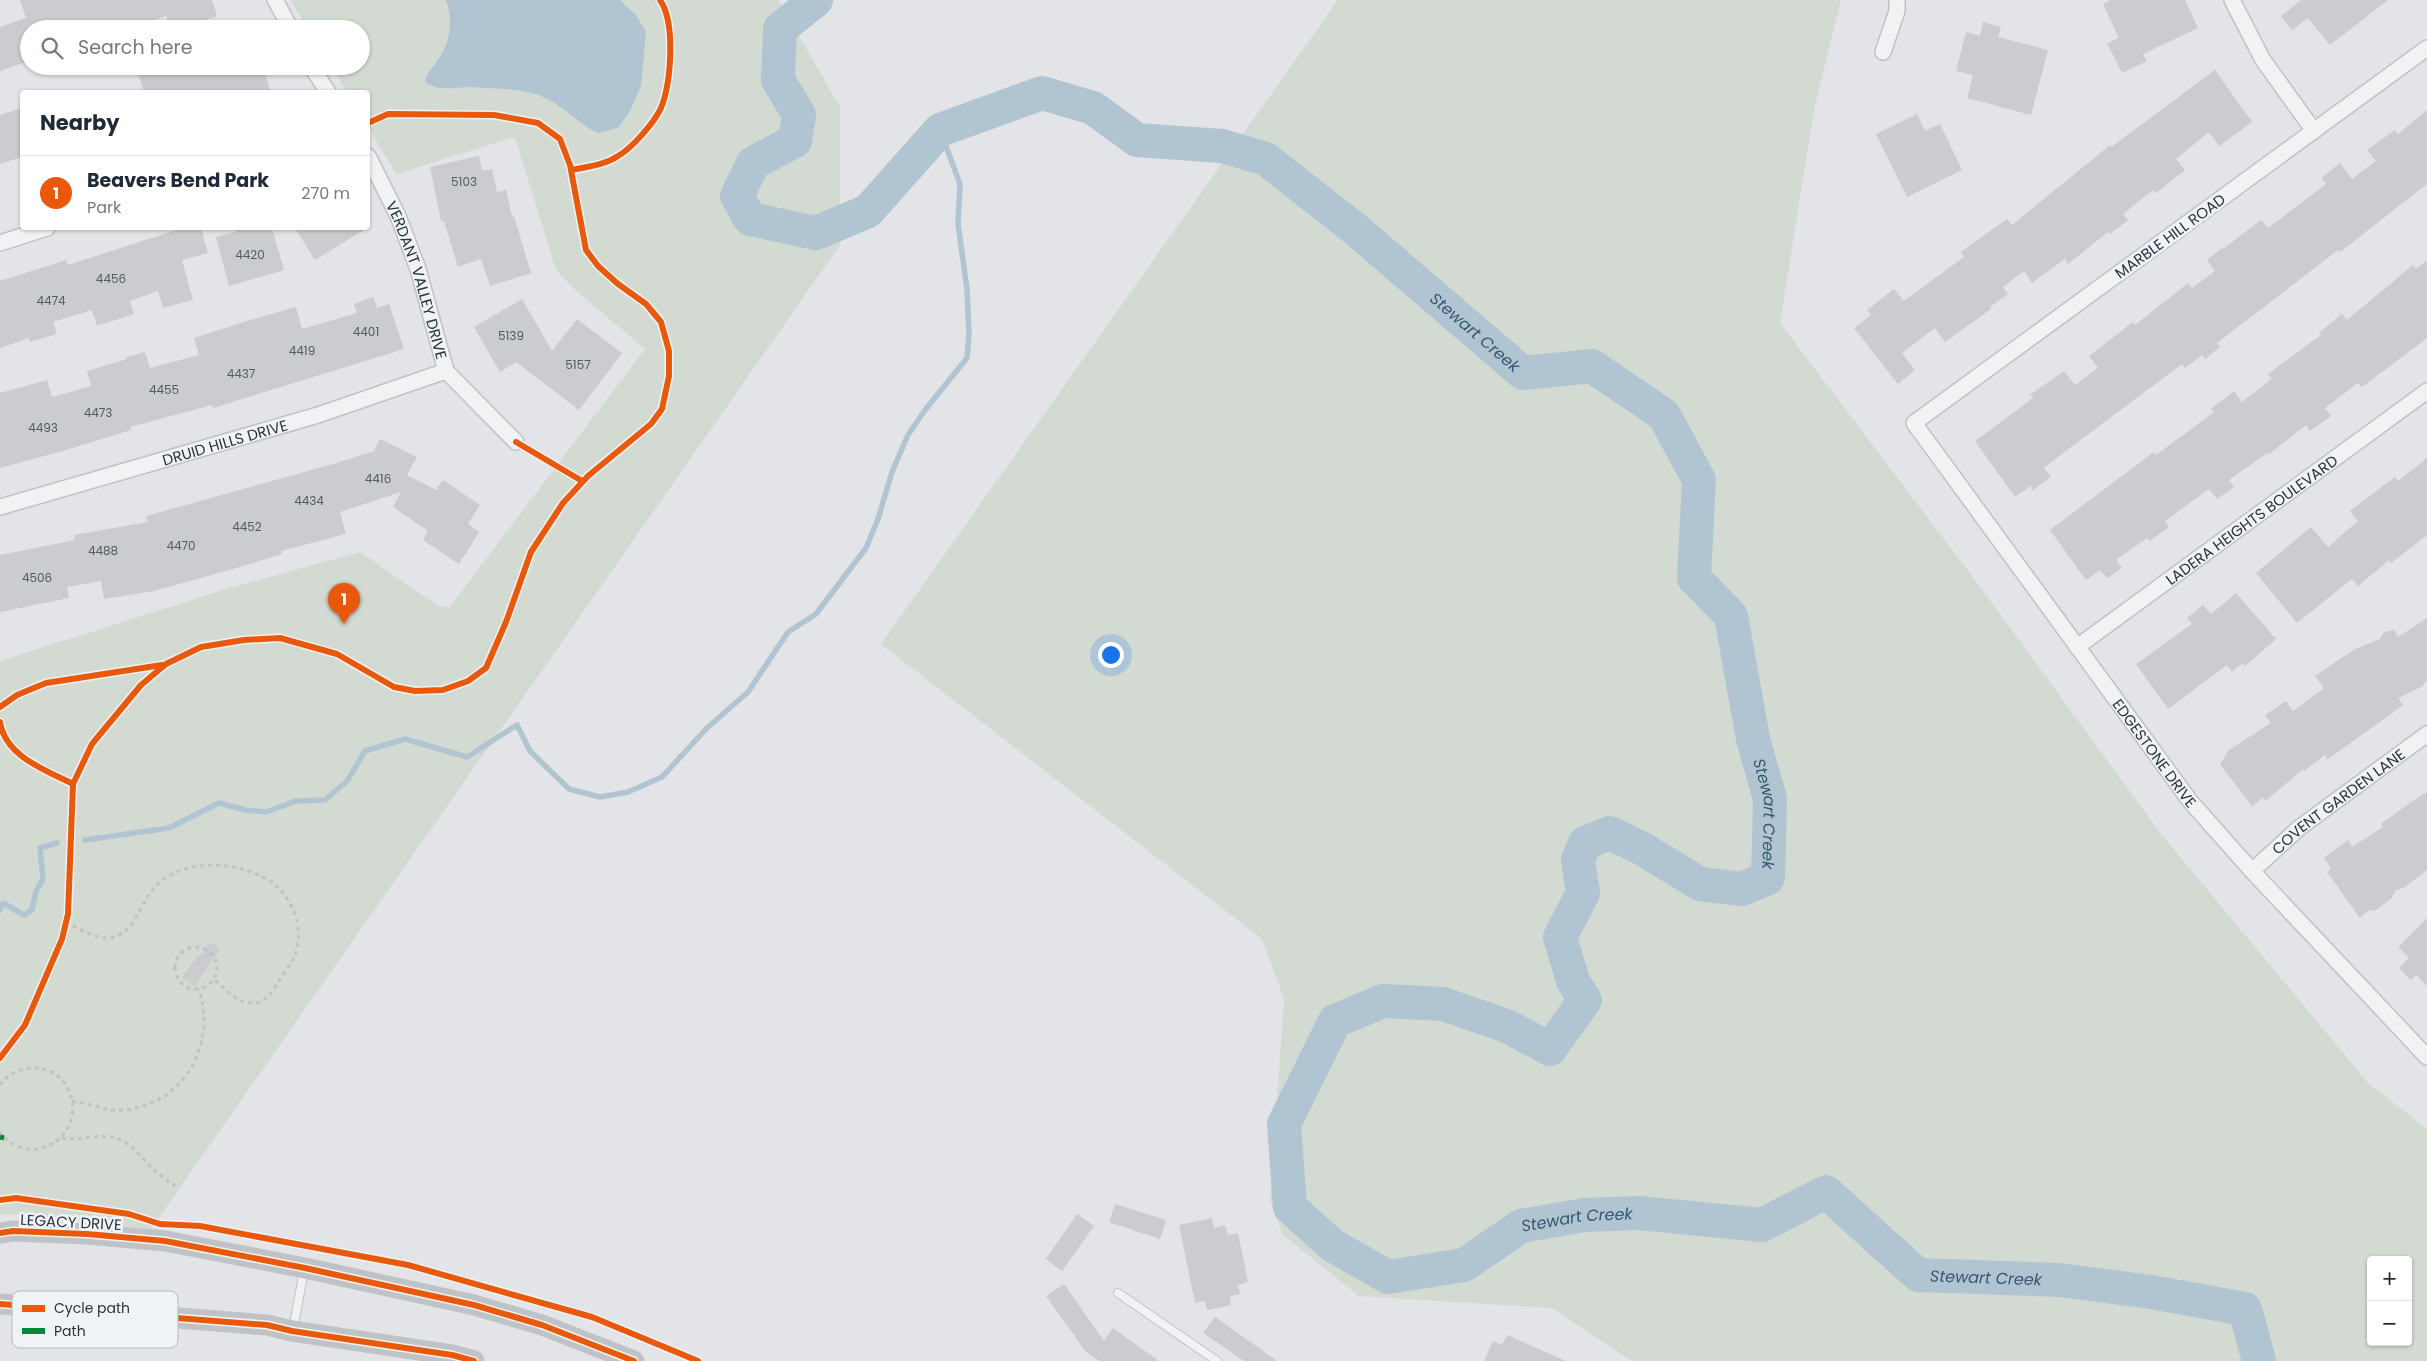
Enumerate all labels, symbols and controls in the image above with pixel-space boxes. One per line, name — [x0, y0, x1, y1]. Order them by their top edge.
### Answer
search box — [20, 20, 370, 75]
icon: search — [38, 34, 66, 62]
text: Search here — [78, 34, 192, 61]
text: Nearby — [40, 108, 120, 137]
text: Beavers Bend Park — [87, 167, 269, 194]
house number: 5103 — [451, 173, 477, 190]
text: 1 — [53, 182, 59, 205]
text: 270 m — [301, 182, 350, 205]
street label: MARBLE HILL ROAD — [2110, 189, 2230, 283]
text: Park — [87, 196, 121, 219]
street label: VERDANT VALLEY DRIVE — [382, 197, 453, 361]
house number: 4420 — [235, 246, 265, 263]
house number: 4456 — [96, 270, 126, 287]
water label: Stewart Creek — [1425, 287, 1526, 378]
house number: 4474 — [36, 292, 66, 309]
house number: 4401 — [353, 323, 379, 340]
house number: 5139 — [498, 327, 524, 344]
house number: 4419 — [289, 342, 315, 359]
house number: 5157 — [565, 356, 591, 373]
house number: 4437 — [227, 365, 256, 382]
house number: 4455 — [149, 381, 179, 398]
house number: 4473 — [84, 404, 112, 421]
street label: DRUID HILLS DRIVE — [160, 414, 290, 470]
house number: 4493 — [28, 419, 58, 436]
street label: LADERA HEIGHTS BOULEVARD — [2161, 450, 2342, 589]
house number: 4416 — [365, 470, 391, 487]
house number: 4434 — [294, 492, 324, 509]
house number: 4452 — [232, 518, 262, 535]
house number: 4470 — [166, 537, 196, 554]
house number: 4488 — [88, 542, 118, 559]
house number: 4506 — [22, 569, 52, 586]
pin: 1 — [328, 583, 360, 624]
your location — [1098, 642, 1124, 668]
street label: EDGESTONE DRIVE — [2108, 694, 2202, 812]
street label: COVENT GARDEN LANE — [2267, 743, 2409, 859]
water label: Stewart Creek — [1748, 756, 1782, 870]
water label: Stewart Creek — [1520, 1202, 1634, 1237]
street label: LEGACY DRIVE — [20, 1209, 122, 1235]
map controls — [2367, 1256, 2412, 1346]
button: + — [2367, 1256, 2412, 1301]
water label: Stewart Creek — [1930, 1264, 2043, 1291]
legend — [12, 1291, 178, 1348]
text: Cycle path — [54, 1298, 130, 1318]
button: − — [2367, 1301, 2412, 1346]
text: Path — [54, 1321, 86, 1341]

